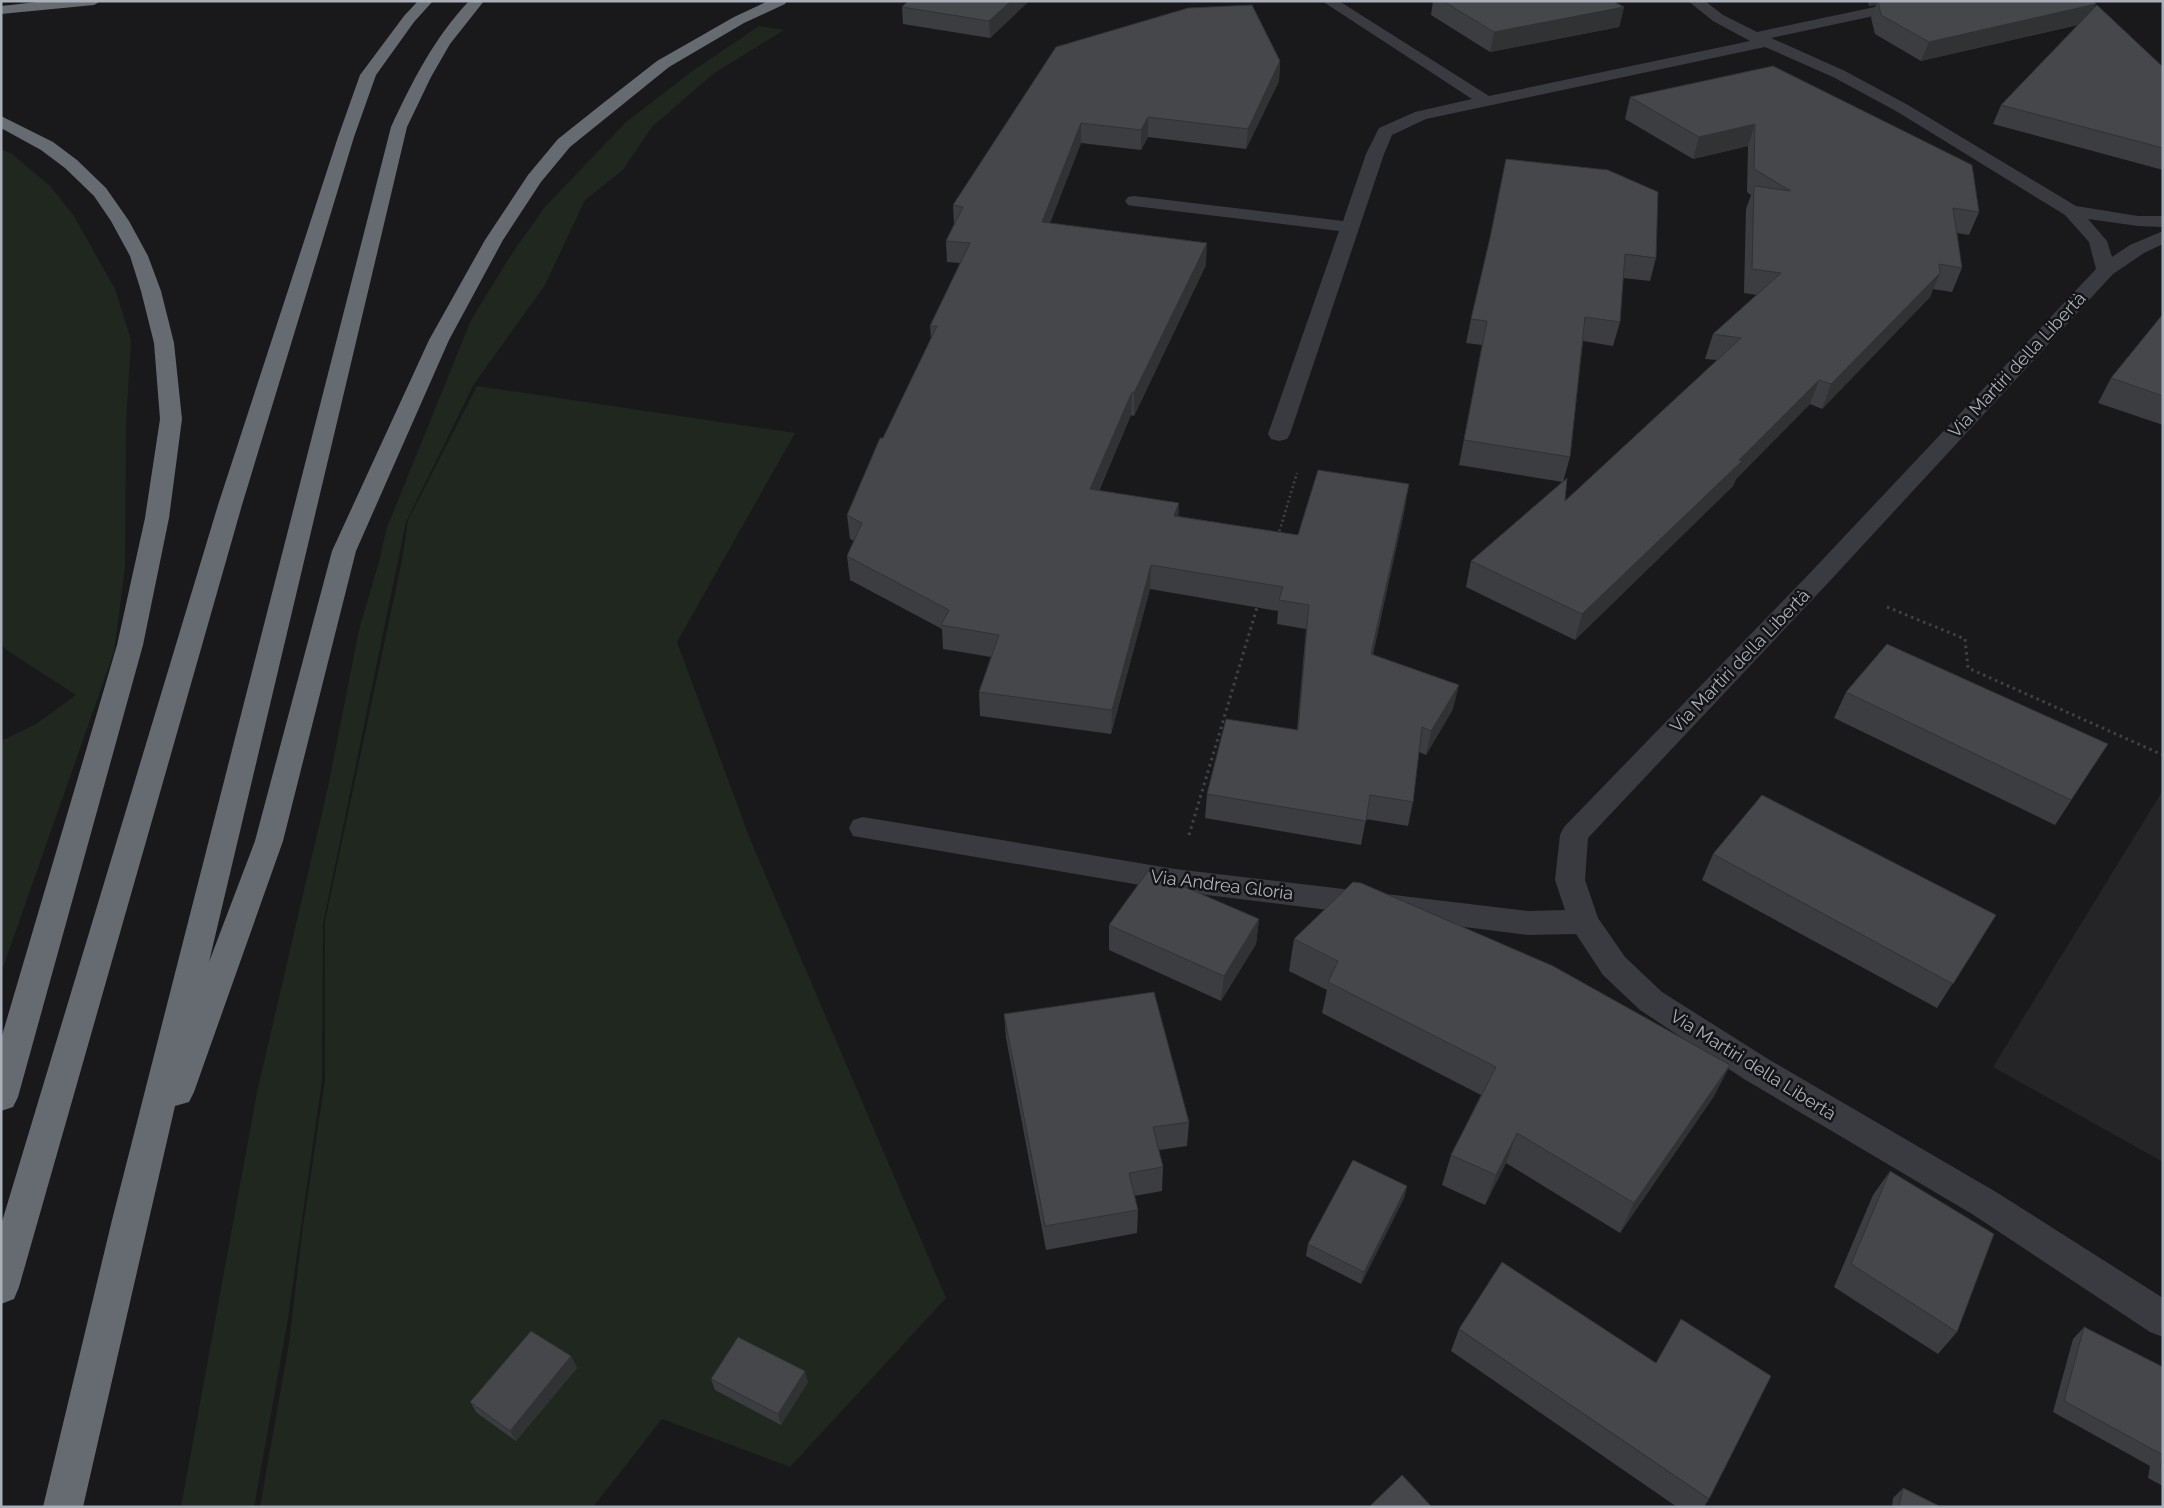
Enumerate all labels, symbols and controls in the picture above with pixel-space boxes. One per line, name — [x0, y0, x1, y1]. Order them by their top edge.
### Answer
street label: Via Martiri della Libertà — [1944, 288, 2090, 442]
street label: Via Martiri della Libertà — [1666, 585, 1814, 737]
street label: Via Andrea Gloria — [1150, 865, 1295, 904]
street label: Via Martiri della Libertà — [1667, 1005, 1840, 1124]

